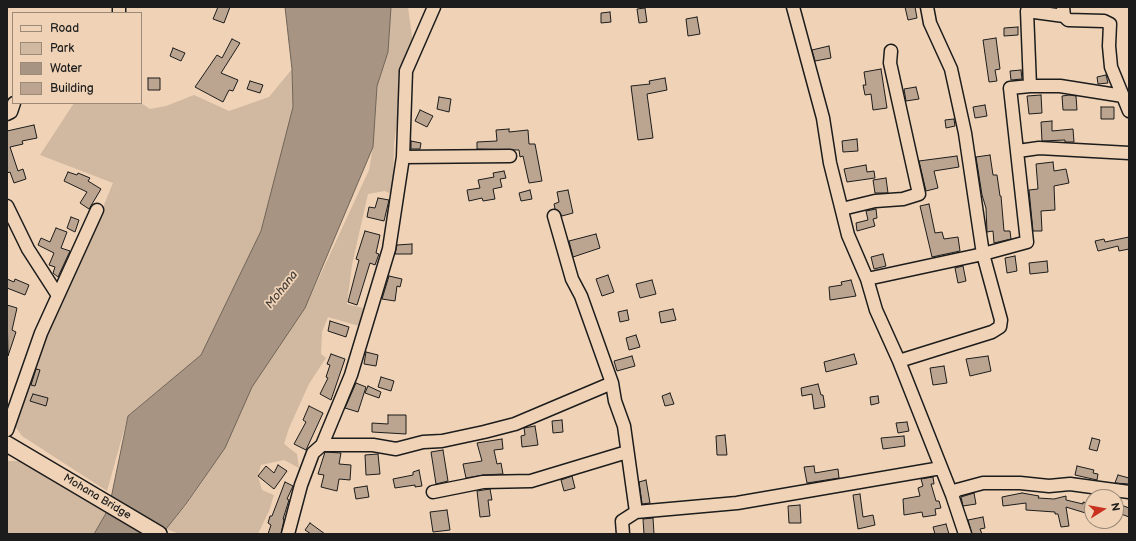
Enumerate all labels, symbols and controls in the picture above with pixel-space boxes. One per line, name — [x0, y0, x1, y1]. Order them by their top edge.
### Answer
legend — [12, 12, 142, 104]
text: Road — [50, 21, 79, 36]
text: Park — [50, 41, 74, 56]
text: Water — [50, 61, 82, 76]
text: Building — [50, 81, 94, 96]
water label: Mohana — [263, 268, 301, 312]
street label: Mohana Bridge — [61, 472, 133, 522]
north arrow — [1084, 489, 1124, 529]
text: N — [1108, 502, 1122, 512]

